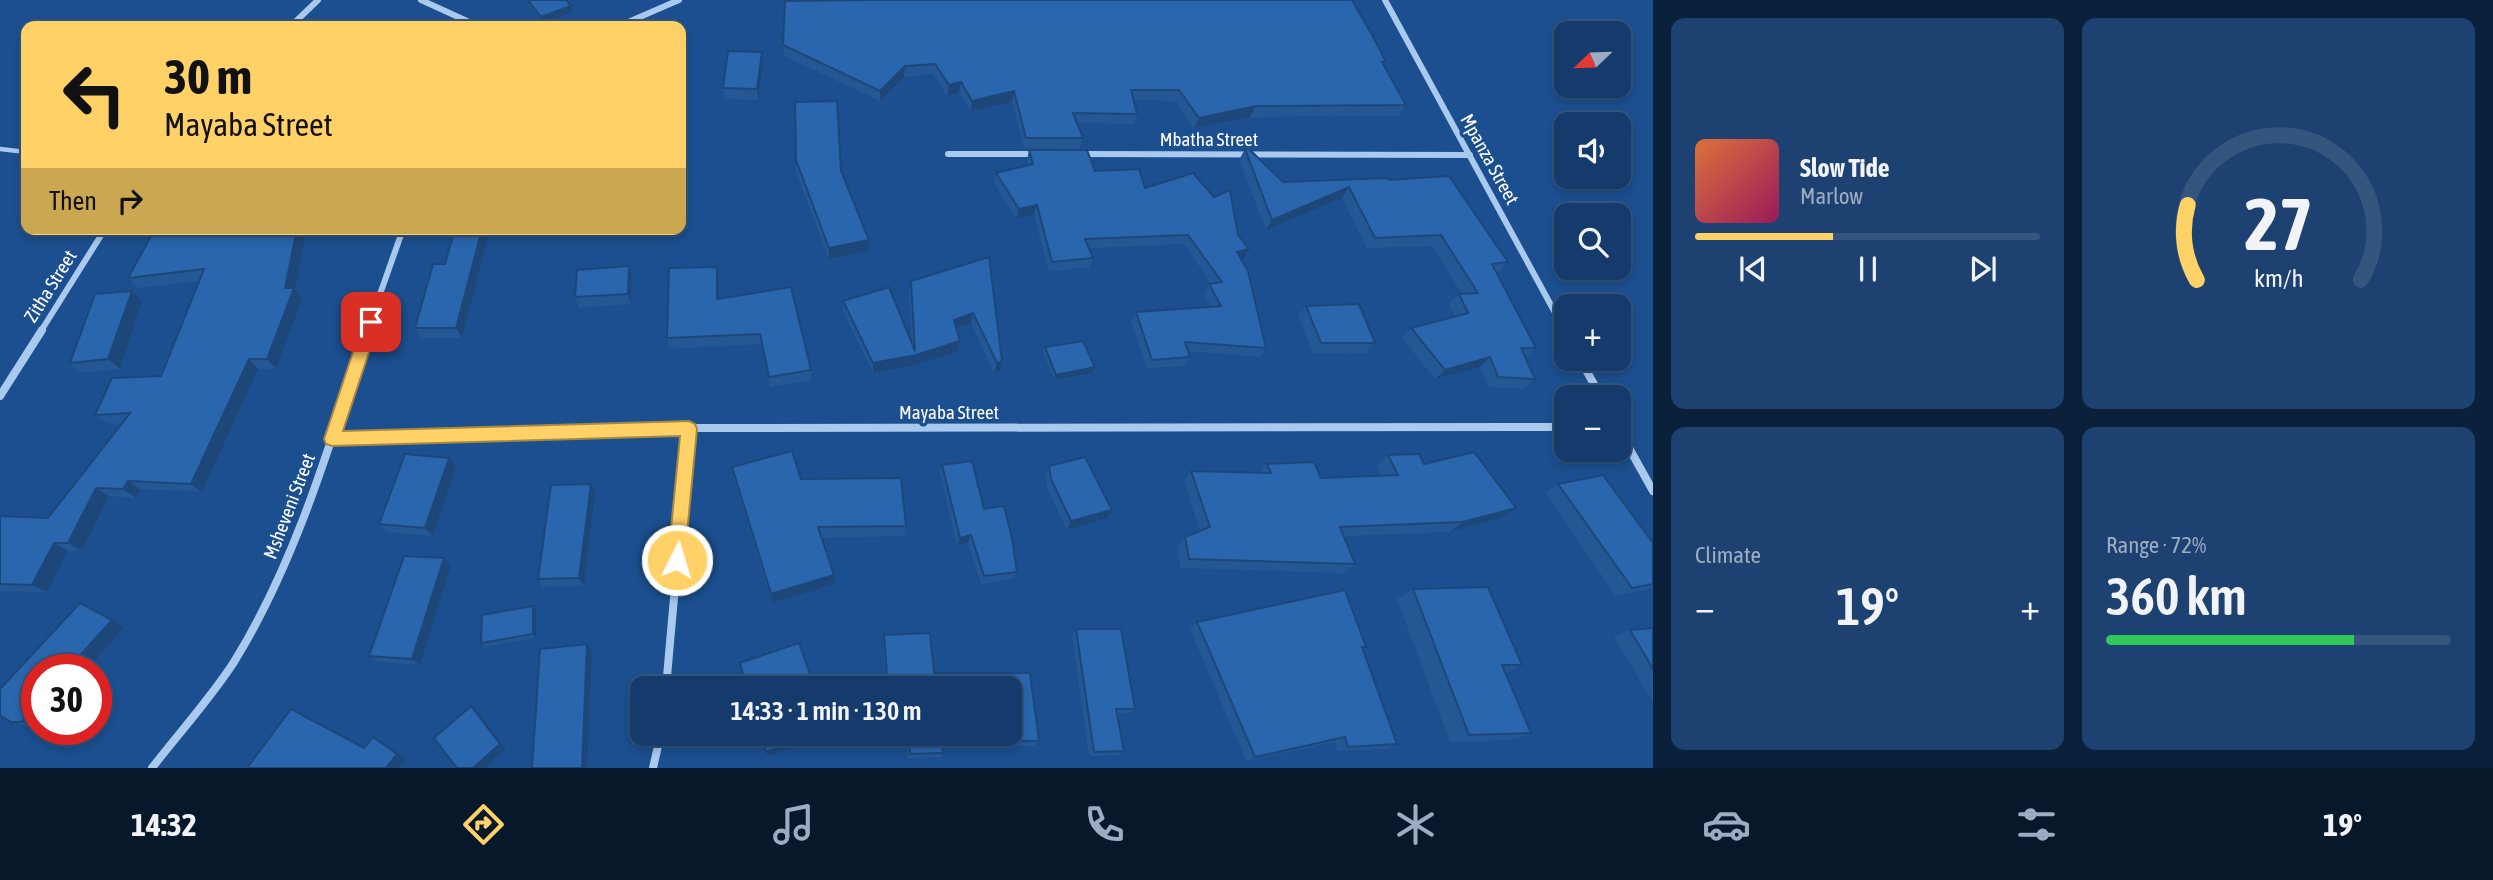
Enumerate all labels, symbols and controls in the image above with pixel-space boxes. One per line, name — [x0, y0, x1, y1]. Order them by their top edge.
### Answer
north arrow — [1554, 21, 1631, 98]
map controls — [1554, 21, 1631, 462]
text: 30 m — [164, 48, 252, 104]
icon: left — [49, 49, 140, 140]
text: Mayaba Street — [164, 106, 333, 143]
street label: Mpanza Street — [1456, 110, 1524, 208]
button: sound — [1554, 112, 1631, 189]
street label: Mbatha Street — [1160, 128, 1258, 150]
text: Slow Tide — [1800, 153, 1890, 183]
icon: right — [111, 182, 149, 220]
text: 27 — [2244, 182, 2313, 265]
text: Marlow — [1800, 183, 1863, 209]
text: Then — [49, 186, 97, 216]
button: search — [1554, 203, 1631, 280]
street label: Zitha Street — [19, 246, 81, 326]
icon: previous — [1734, 250, 1772, 288]
icon: pause — [1849, 250, 1887, 288]
icon: next — [1964, 250, 2002, 288]
text: km/h — [2254, 264, 2303, 292]
pin — [341, 292, 401, 352]
button: + — [1554, 294, 1631, 371]
icon: arrive — [352, 303, 390, 341]
button: − — [1554, 385, 1631, 462]
street label: Mayaba Street — [899, 401, 999, 423]
street label: Msheveni Street — [259, 450, 319, 562]
position arrow — [640, 523, 714, 597]
text: Range · 72% — [2106, 532, 2206, 558]
text: Climate — [1695, 542, 1761, 568]
text: 360 km — [2106, 566, 2247, 626]
text: 19° — [1836, 576, 1899, 636]
text: − — [1695, 585, 1715, 628]
text: + — [2020, 585, 2040, 628]
speed limit sign: 30 — [21, 654, 112, 745]
text: 14:33 · 1 min · 130 m — [731, 696, 921, 726]
icon: directions — [459, 800, 508, 849]
icon: music — [769, 800, 818, 849]
icon: phone — [1080, 800, 1129, 849]
icon: climate — [1391, 800, 1440, 849]
icon: car — [1702, 800, 1751, 849]
icon: filters — [2012, 800, 2061, 849]
text: 14:32 — [131, 806, 197, 843]
text: 19° — [2323, 806, 2362, 843]

